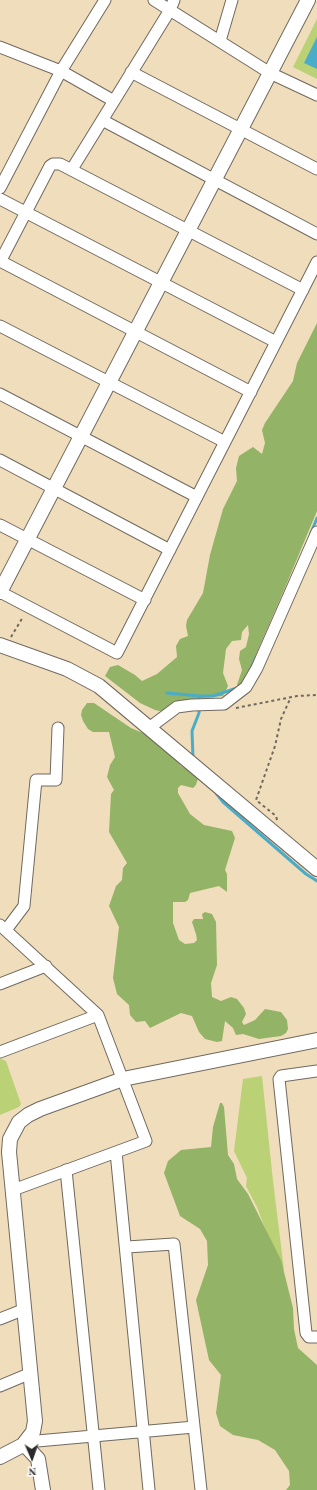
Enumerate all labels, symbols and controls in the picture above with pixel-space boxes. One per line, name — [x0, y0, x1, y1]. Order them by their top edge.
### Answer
north arrow — [12, 1438, 52, 1478]
text: N — [28, 1465, 37, 1476]

